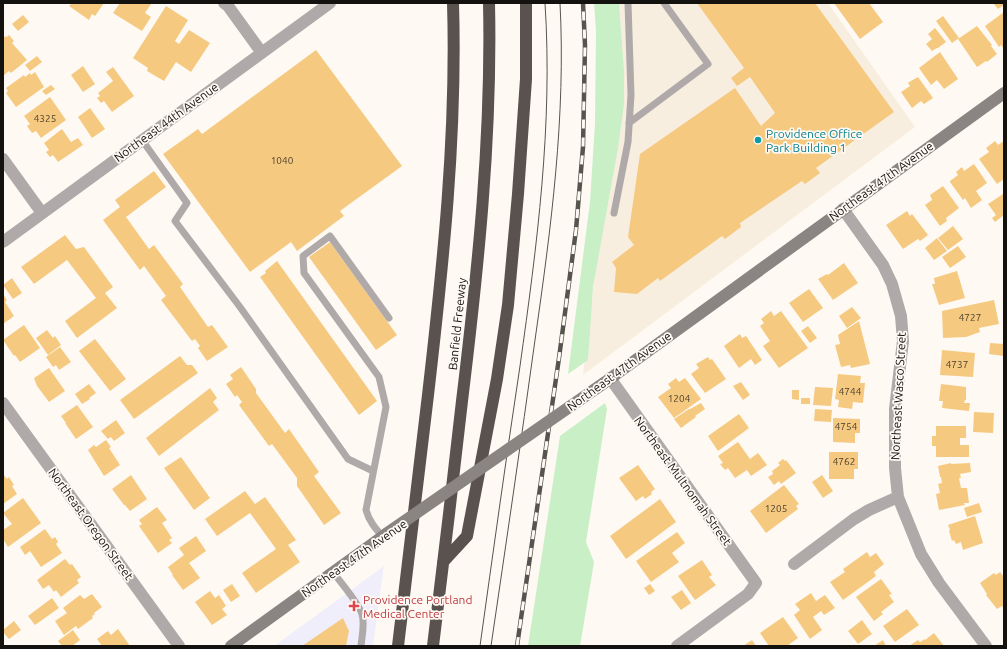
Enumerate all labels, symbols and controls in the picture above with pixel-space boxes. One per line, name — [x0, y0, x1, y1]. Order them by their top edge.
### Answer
street label: Northeast 44th Avenue — [111, 80, 221, 164]
house number: 4325 — [34, 113, 56, 124]
place label: Providence Office Park Building 1 — [766, 127, 862, 154]
marker: Providence Office Park Building 1 — [753, 135, 763, 145]
street label: Northeast 47th Avenue — [826, 139, 936, 223]
house number: 1040 — [271, 155, 294, 166]
street label: Banfield Freeway — [446, 277, 468, 371]
house number: 4727 — [959, 312, 981, 323]
street label: Northeast 47th Avenue — [564, 329, 674, 413]
street label: Northeast Wasco Street — [888, 331, 908, 460]
house number: 4737 — [946, 359, 968, 370]
house number: 4744 — [839, 386, 862, 397]
house number: 1204 — [668, 393, 691, 404]
street label: Northeast Multnomah Street — [632, 414, 734, 548]
house number: 4754 — [835, 421, 858, 432]
house number: 4762 — [833, 456, 855, 467]
street label: Northeast Oregon Street — [46, 466, 136, 583]
house number: 1205 — [765, 503, 787, 514]
street label: Northeast 47th Avenue — [299, 517, 409, 599]
place label: Providence Portland Medical Center — [363, 593, 472, 620]
marker: Providence Portland Medical Center — [348, 600, 360, 612]

